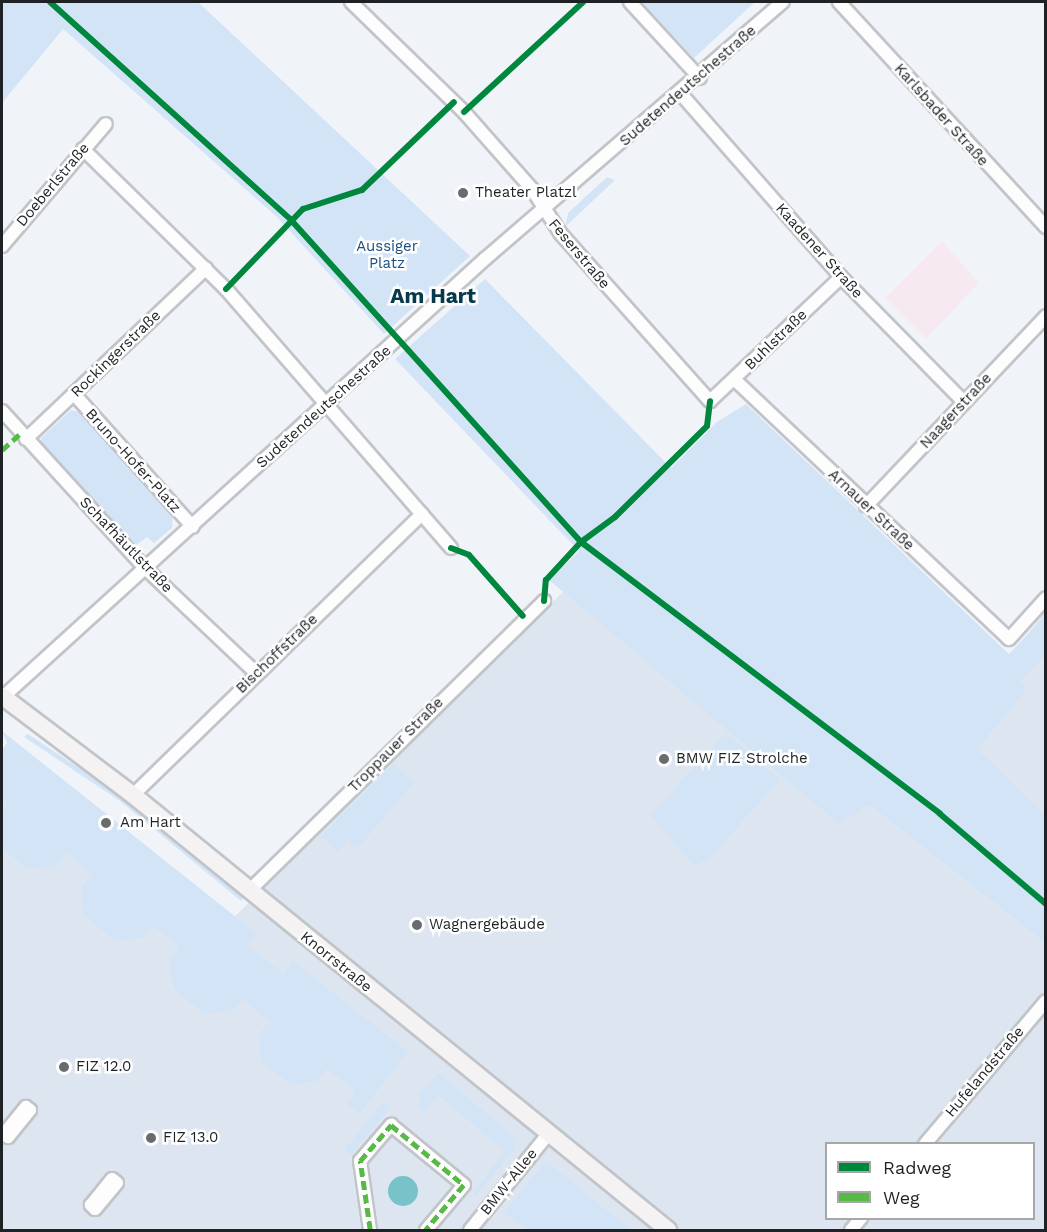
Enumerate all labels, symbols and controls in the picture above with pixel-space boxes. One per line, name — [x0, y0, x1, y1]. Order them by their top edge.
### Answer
street label: Sudetendeutschestraße — [616, 22, 760, 150]
street label: Karlsbader Straße — [890, 60, 992, 170]
street label: Doeberlstraße — [13, 139, 93, 231]
place label: Theater Platzl — [475, 184, 577, 202]
marker: Theater Platzl — [456, 186, 470, 200]
street label: Kaadener Straße — [771, 200, 867, 302]
street label: Feserstraße — [545, 215, 613, 293]
park label: Aussiger Platz — [356, 237, 418, 272]
district label: Am Hart — [390, 283, 476, 309]
street label: Buhlstraße — [741, 306, 811, 374]
street label: Rockingerstraße — [67, 307, 165, 401]
street label: Sudetendeutschestraße — [253, 342, 395, 472]
street label: Naagerstraße — [916, 369, 996, 453]
street label: Bruno-Hofer-Platz — [81, 405, 185, 517]
street label: Arnauer Straße — [824, 466, 918, 554]
street label: Schafhäutlstraße — [76, 493, 176, 597]
street label: Bischoffstraße — [232, 611, 322, 697]
street label: Troppauer Straße — [345, 694, 447, 796]
place label: BMW FIZ Strolche — [676, 750, 808, 768]
marker: BMW FIZ Strolche — [657, 752, 671, 766]
marker: Am Hart — [97, 814, 115, 832]
place label: Am Hart — [120, 814, 181, 832]
place label: Wagnergebäude — [429, 916, 545, 934]
marker: Wagnergebäude — [410, 918, 424, 932]
street label: Knorrstraße — [297, 928, 375, 996]
street label: Hufelandstraße — [942, 1023, 1028, 1121]
place label: FIZ 12.0 — [76, 1058, 132, 1076]
marker: FIZ 12.0 — [57, 1060, 71, 1074]
place label: FIZ 13.0 — [163, 1129, 219, 1147]
marker: FIZ 13.0 — [144, 1131, 158, 1145]
legend — [825, 1142, 1035, 1220]
street label: BMW-Allee — [477, 1145, 541, 1219]
text: Radweg — [883, 1157, 951, 1178]
text: Weg — [883, 1187, 920, 1208]

